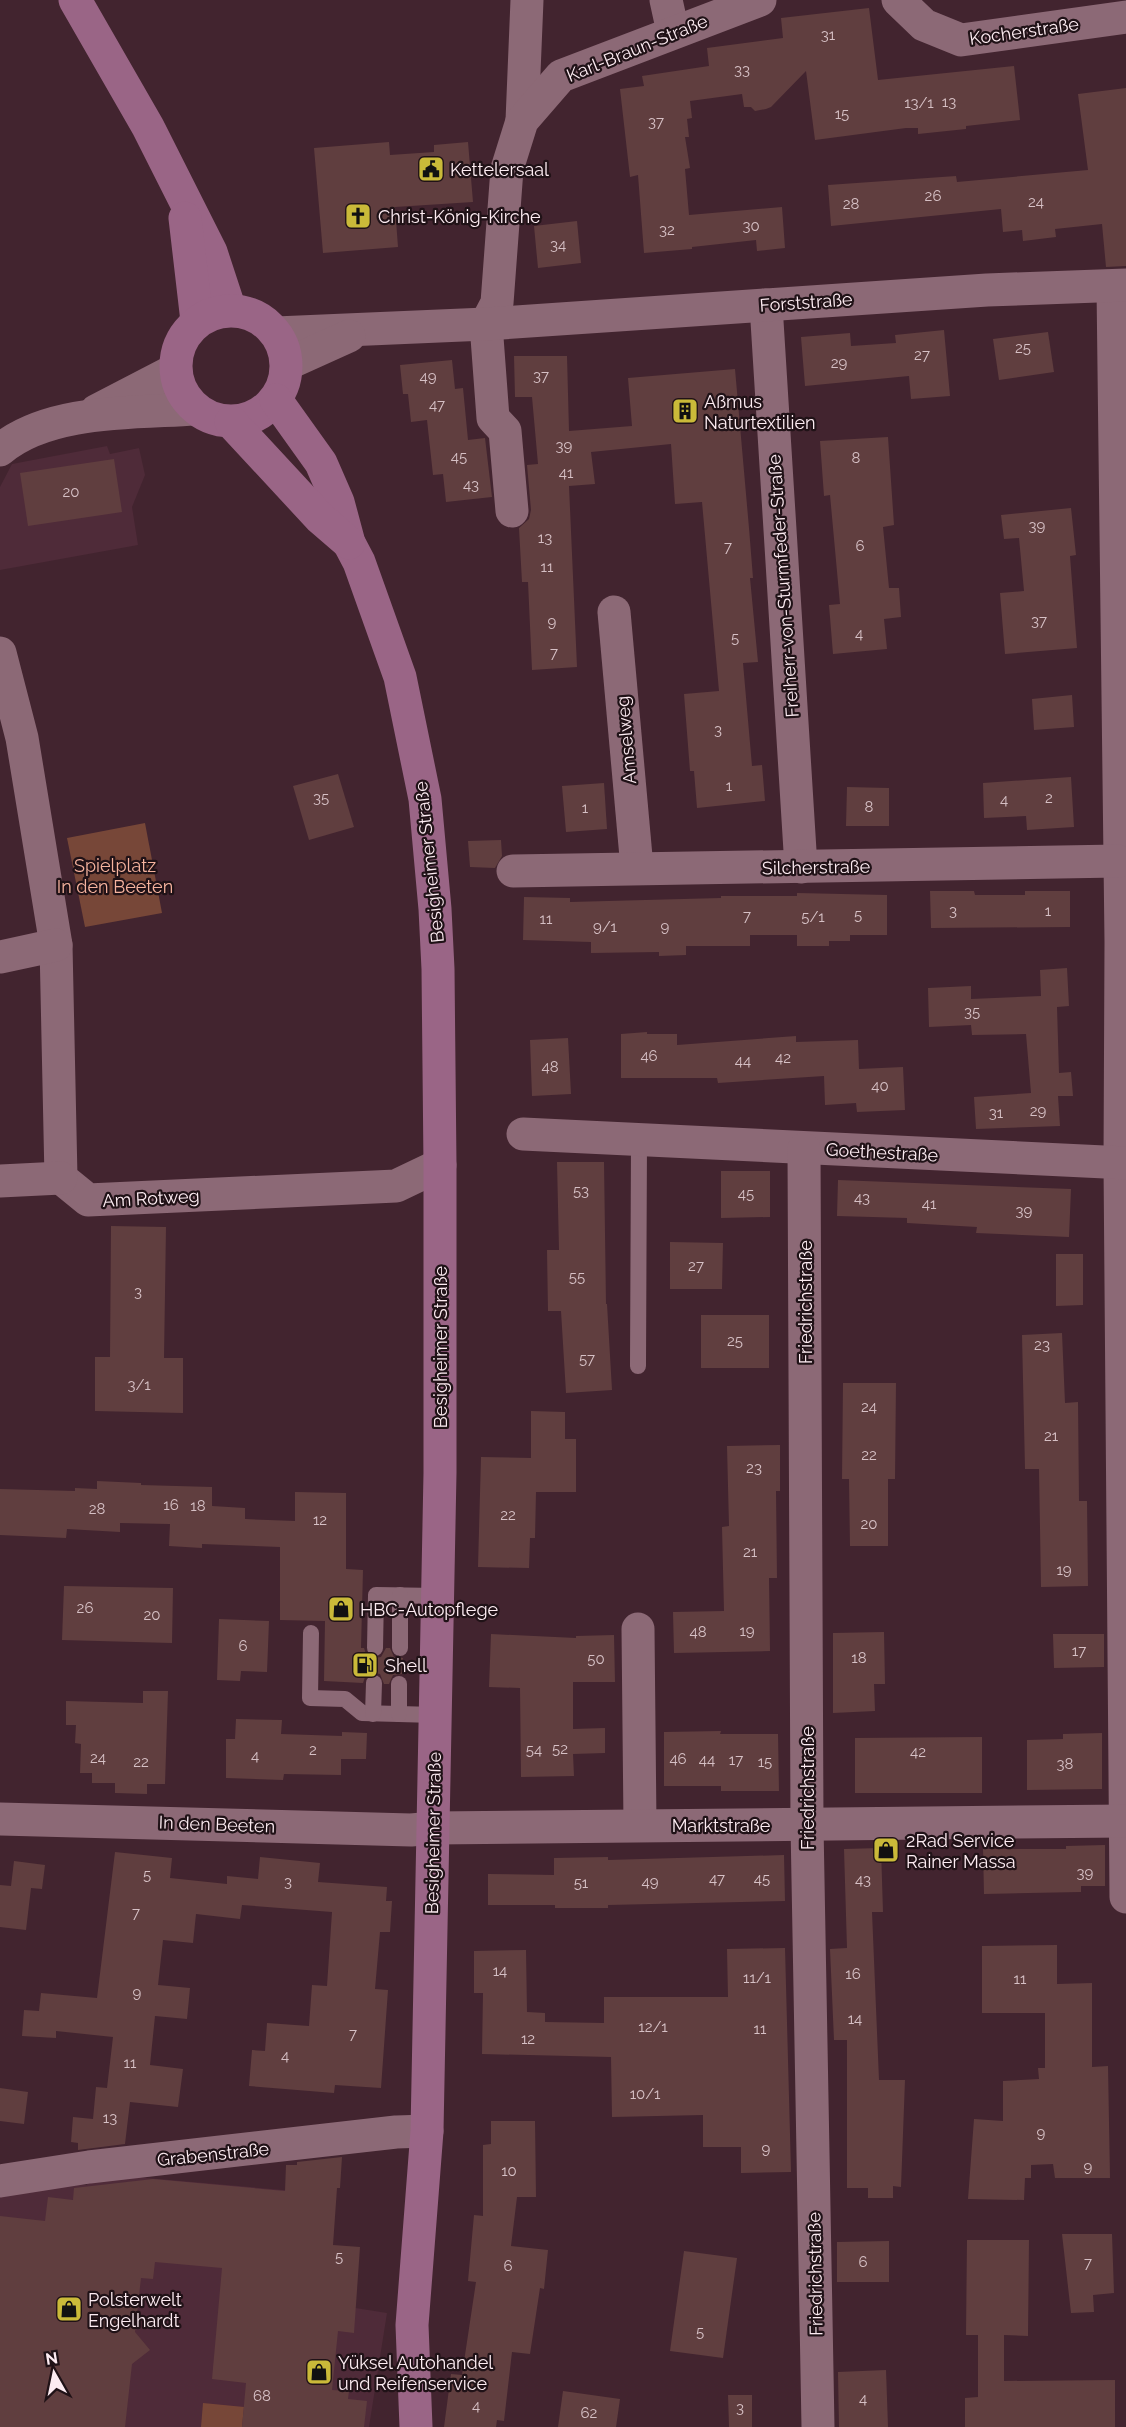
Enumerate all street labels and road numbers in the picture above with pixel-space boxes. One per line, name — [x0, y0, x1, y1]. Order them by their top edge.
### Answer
street label: Karl-Braun-Straße — [563, 10, 711, 86]
street label: Kocherstraße — [968, 13, 1080, 49]
street label: Forststraße — [759, 288, 854, 316]
street label: Freiherr-von-Sturmfeder-Straße — [763, 453, 803, 718]
street label: Amselweg — [612, 695, 640, 785]
street label: Besigheimer Straße — [410, 780, 448, 944]
street label: Silcherstraße — [762, 856, 871, 878]
street label: Goethestraße — [825, 1139, 939, 1165]
street label: Am Rotweg — [102, 1185, 200, 1211]
street label: Friedrichstraße — [795, 1240, 816, 1364]
street label: Besigheimer Straße — [430, 1265, 451, 1428]
street label: Friedrichstraße — [797, 1726, 818, 1850]
street label: Besigheimer Straße — [421, 1751, 445, 1914]
street label: In den Beeten — [158, 1811, 276, 1837]
street label: Marktstraße — [672, 1815, 771, 1836]
street label: Grabenstraße — [156, 2138, 270, 2170]
street label: Friedrichstraße — [803, 2211, 827, 2336]

